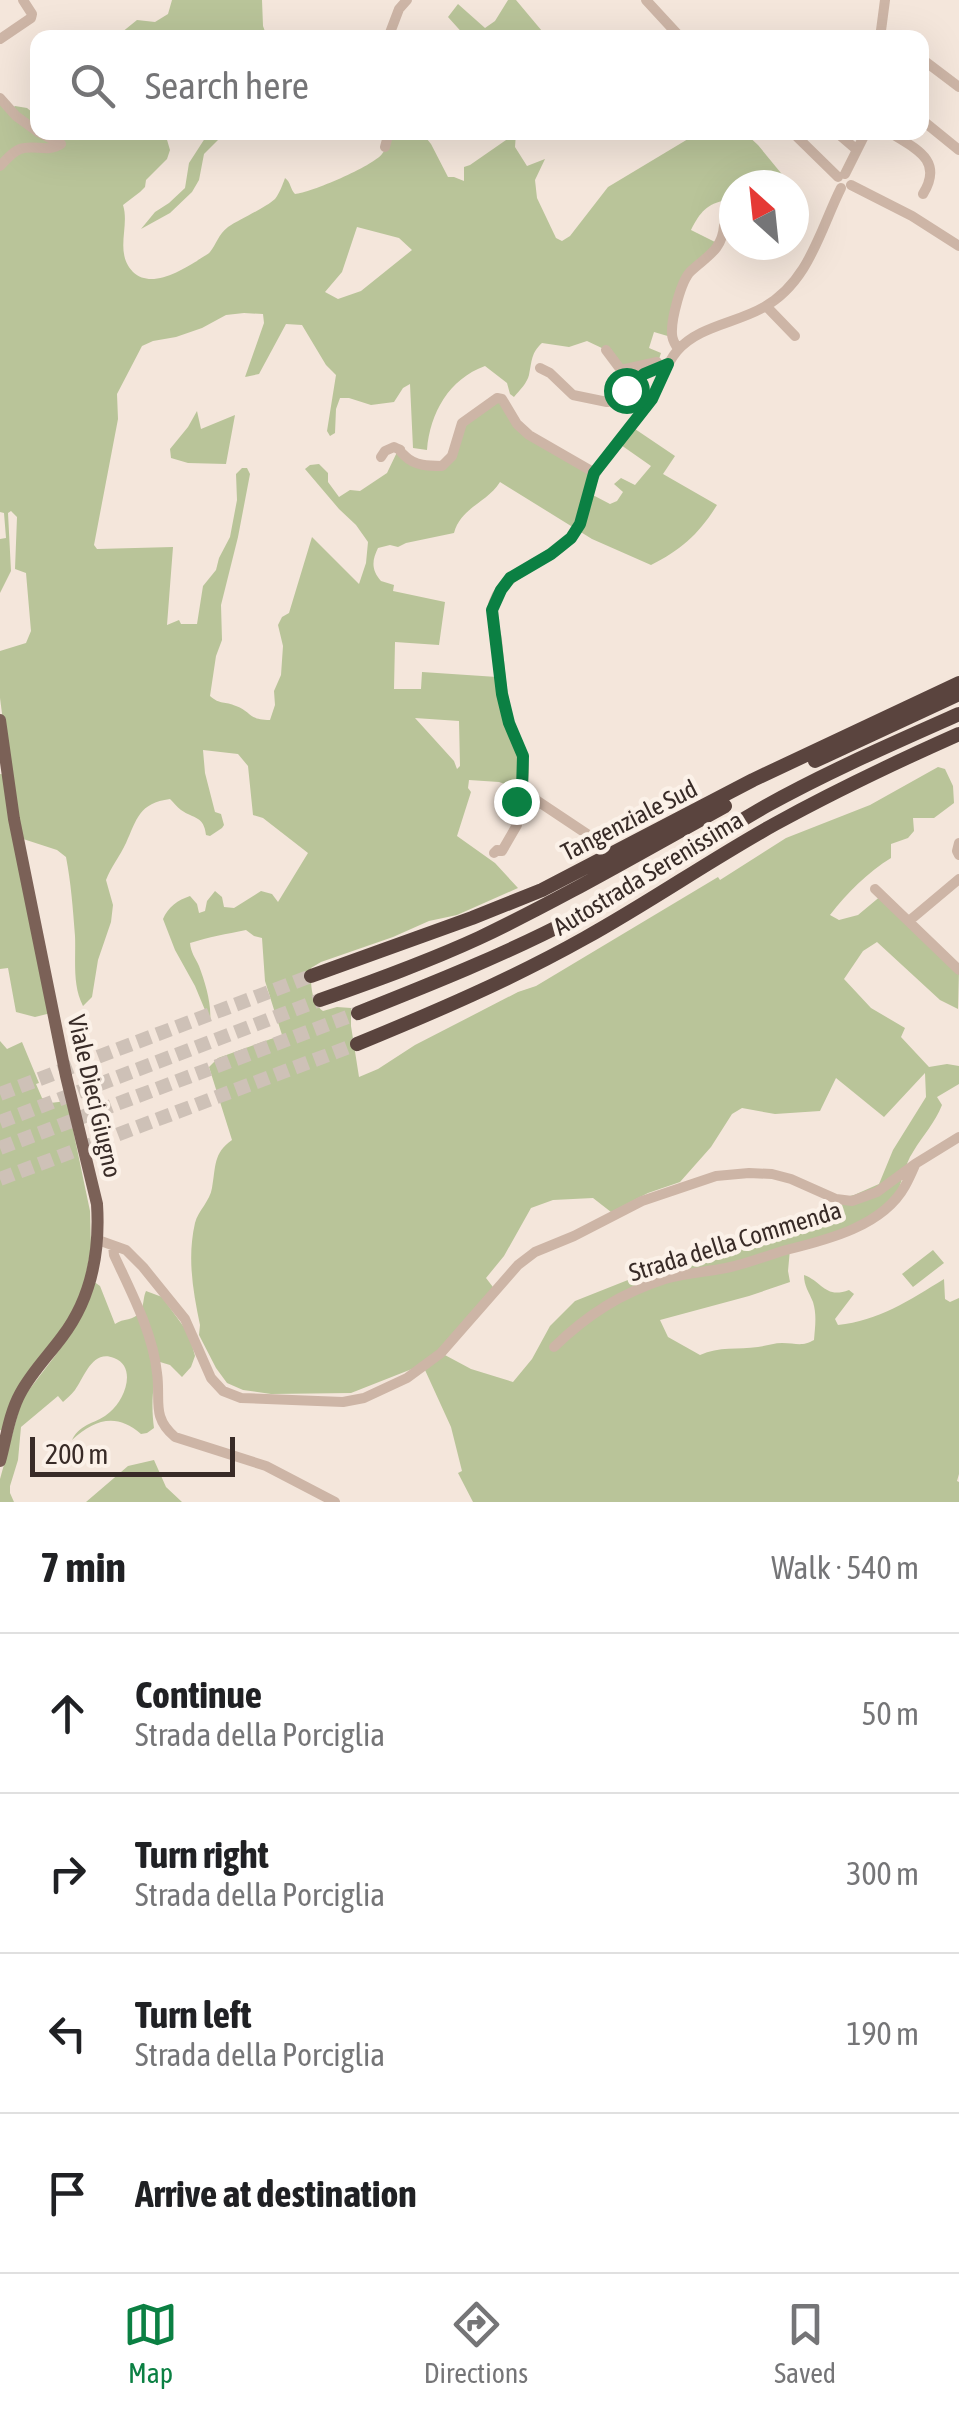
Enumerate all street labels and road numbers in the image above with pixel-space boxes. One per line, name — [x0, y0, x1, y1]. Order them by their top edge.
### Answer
street label: Tangenziale Sud — [556, 774, 702, 866]
street label: Autostrada Serenissima — [548, 805, 748, 941]
street label: Viale Dieci Giugno — [63, 1012, 127, 1180]
street label: Strada della Commenda — [625, 1195, 845, 1287]

